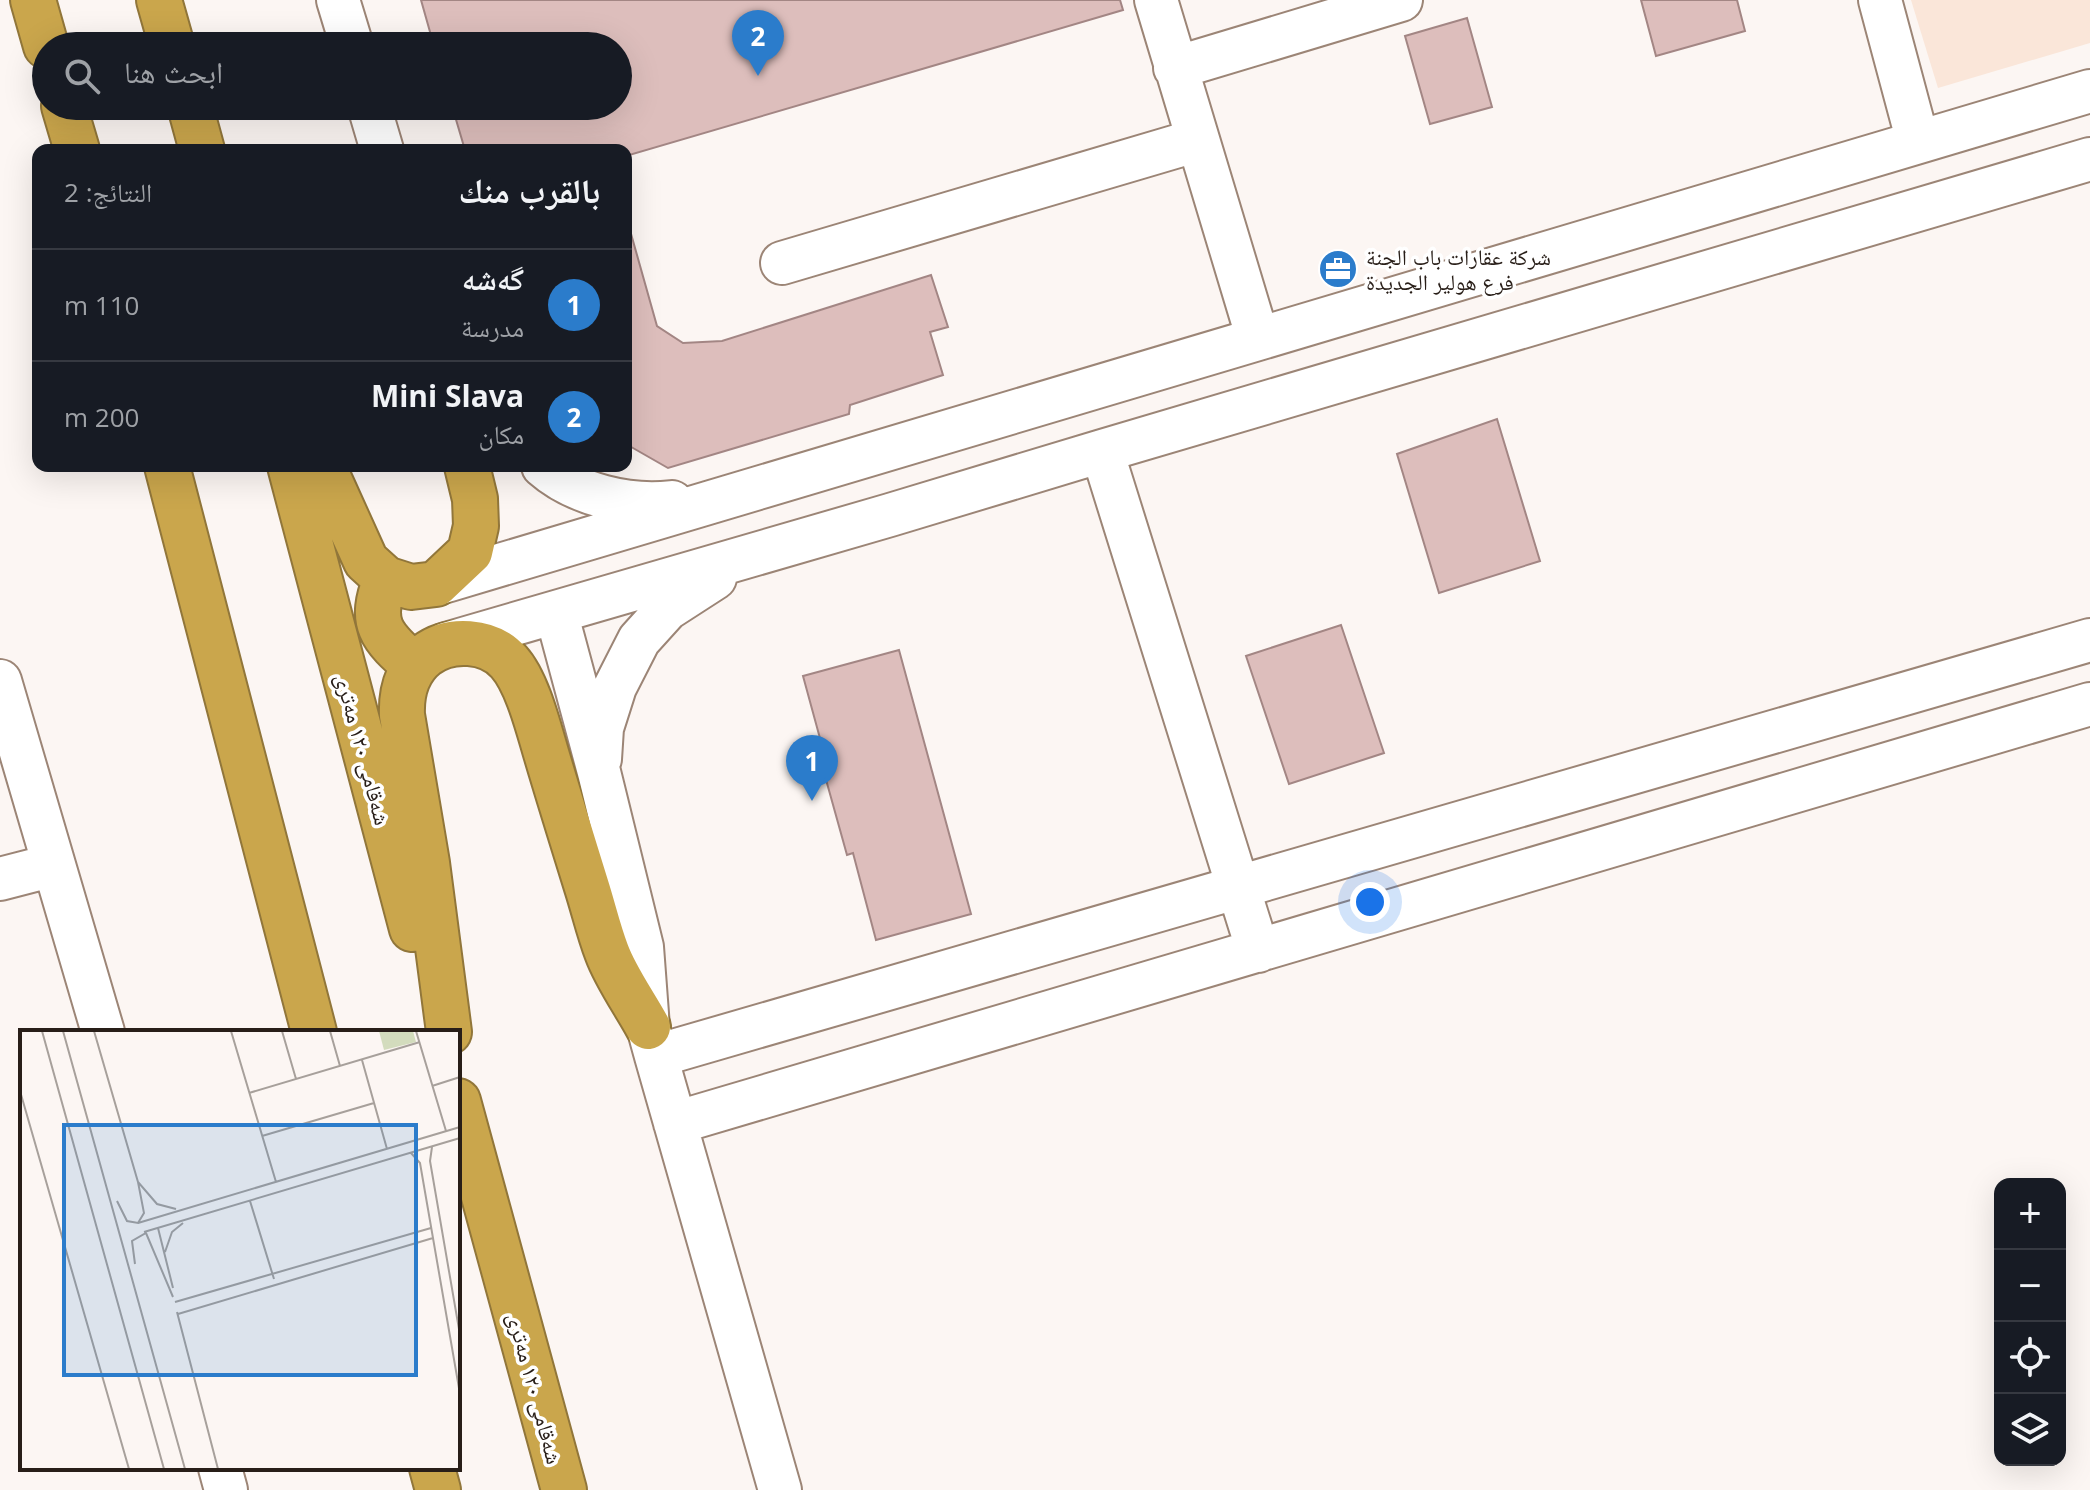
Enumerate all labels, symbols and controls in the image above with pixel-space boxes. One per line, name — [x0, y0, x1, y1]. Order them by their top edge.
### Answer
pin: 2 — [732, 10, 784, 76]
search box — [32, 32, 632, 120]
text: ابحث هنا — [124, 51, 223, 92]
icon: search — [60, 54, 104, 98]
text: بالقرب منك — [458, 167, 600, 213]
text: النتائج: 2 — [64, 174, 152, 210]
place label: شرکة عقارات باب الجنة فرع هولیر الجدیدة — [1366, 241, 1551, 296]
office icon: شرکة عقارات باب الجنة فرع هولیر الجدیدة — [1317, 248, 1359, 290]
text: گەشە — [462, 258, 524, 299]
text: 110 m — [64, 287, 139, 323]
text: 1 — [567, 287, 581, 323]
text: مدرسة — [461, 309, 524, 345]
text: Mini Slava — [371, 375, 524, 416]
text: 200 m — [64, 399, 139, 435]
text: 2 — [567, 399, 581, 435]
text: مكان — [478, 416, 524, 452]
street label: شەقامی ١٢٠ مەتری — [329, 670, 399, 828]
pin: 1 — [786, 735, 838, 801]
your location — [1350, 882, 1390, 922]
inset map — [20, 1030, 460, 1470]
map controls — [1994, 1178, 2066, 1466]
button: + — [1994, 1178, 2066, 1250]
button: − — [1994, 1250, 2066, 1322]
street label: شەقامی ١٢٠ مەتری — [501, 1309, 571, 1467]
button: locate — [1994, 1322, 2066, 1394]
button: layers — [1994, 1394, 2066, 1466]

